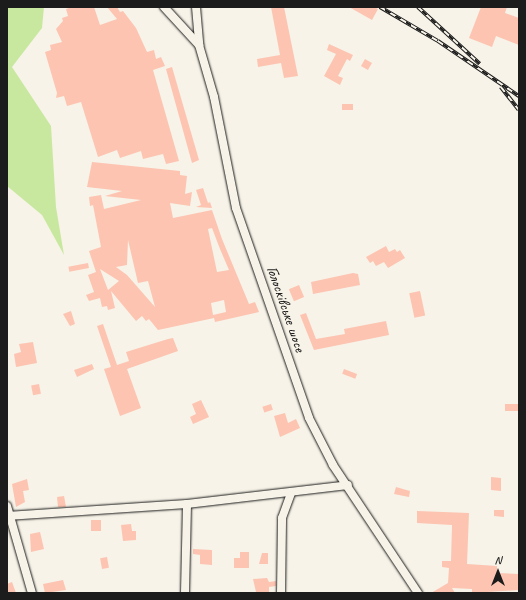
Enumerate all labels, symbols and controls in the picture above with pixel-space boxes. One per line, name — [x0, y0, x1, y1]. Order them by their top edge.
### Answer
street label: Голосківське шосе — [262, 263, 310, 355]
north arrow — [478, 552, 518, 592]
text: N — [495, 553, 501, 567]

